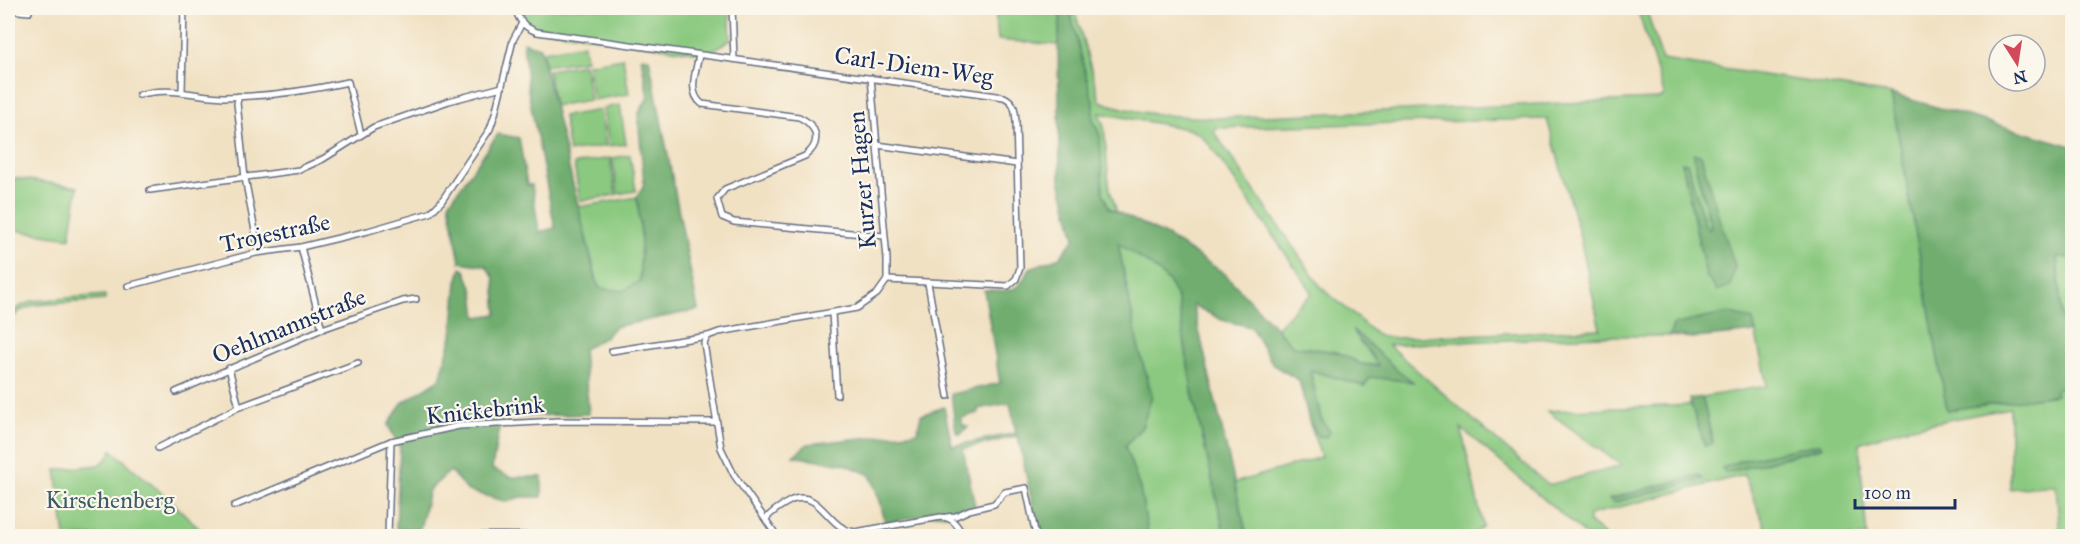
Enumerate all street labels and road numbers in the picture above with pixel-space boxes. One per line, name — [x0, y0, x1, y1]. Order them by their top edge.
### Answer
street label: Carl-Diem-Weg — [833, 40, 996, 92]
street label: Kurzer Hagen — [841, 110, 883, 250]
street label: Trojestraße — [217, 207, 333, 259]
street label: Oehlmannstraße — [208, 282, 370, 370]
street label: Knickebrink — [424, 389, 547, 431]

